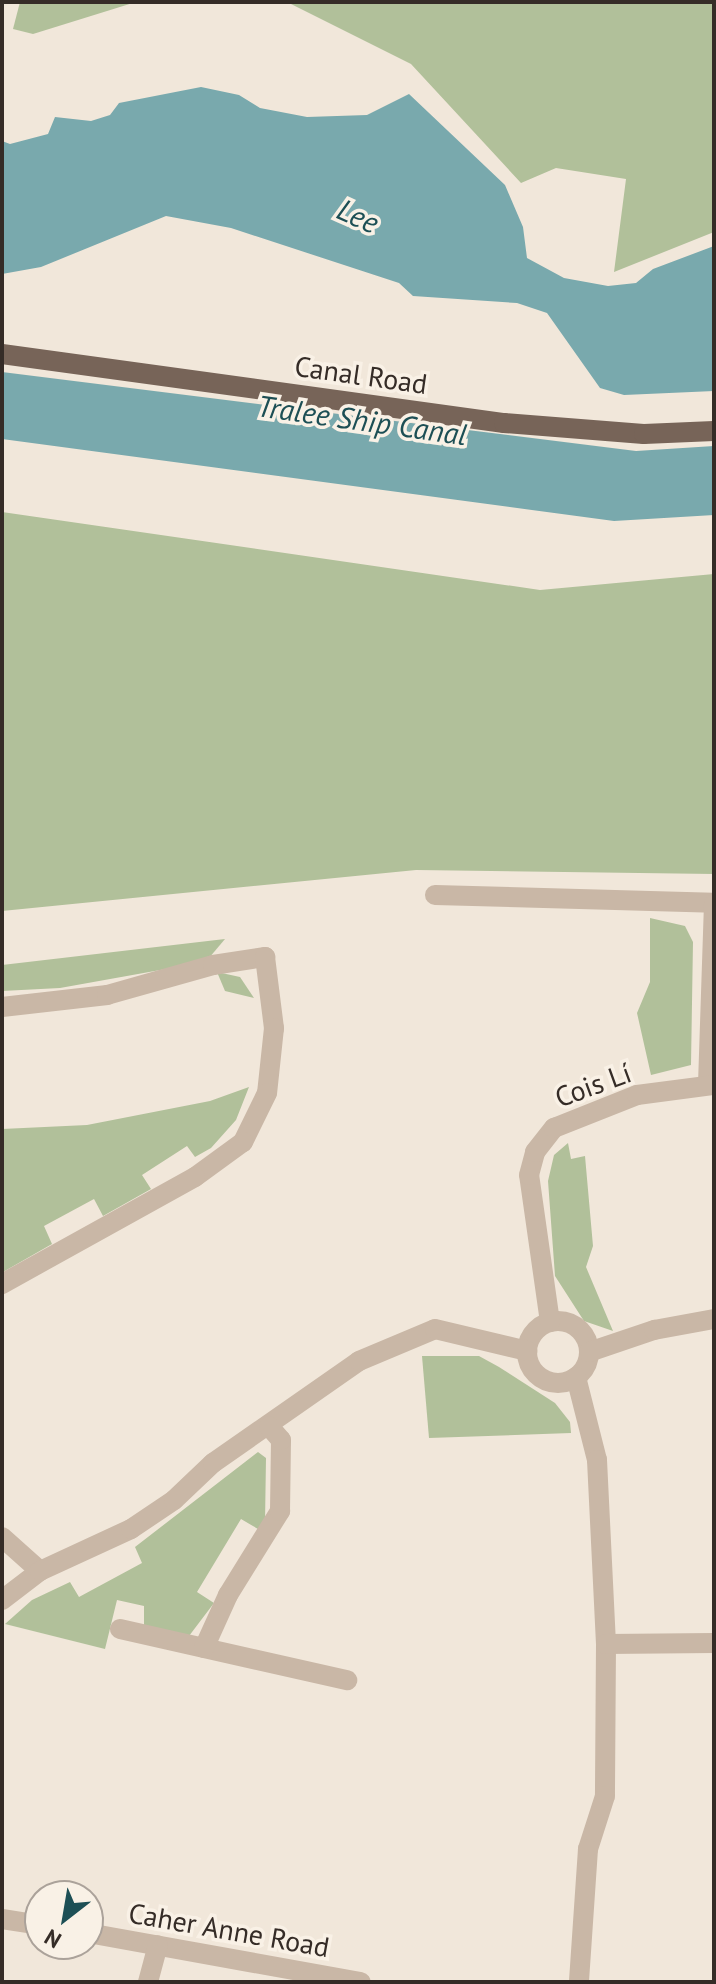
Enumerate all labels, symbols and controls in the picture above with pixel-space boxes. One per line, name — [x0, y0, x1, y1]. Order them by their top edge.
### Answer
water label: Lee — [332, 191, 384, 241]
street label: Canal Road — [293, 349, 429, 401]
water label: Tralee Ship Canal — [255, 387, 469, 453]
street label: Cois Lí — [550, 1056, 636, 1114]
north arrow — [24, 1880, 104, 1960]
street label: Caher Anne Road — [126, 1896, 332, 1964]
text: N — [39, 1923, 66, 1955]

